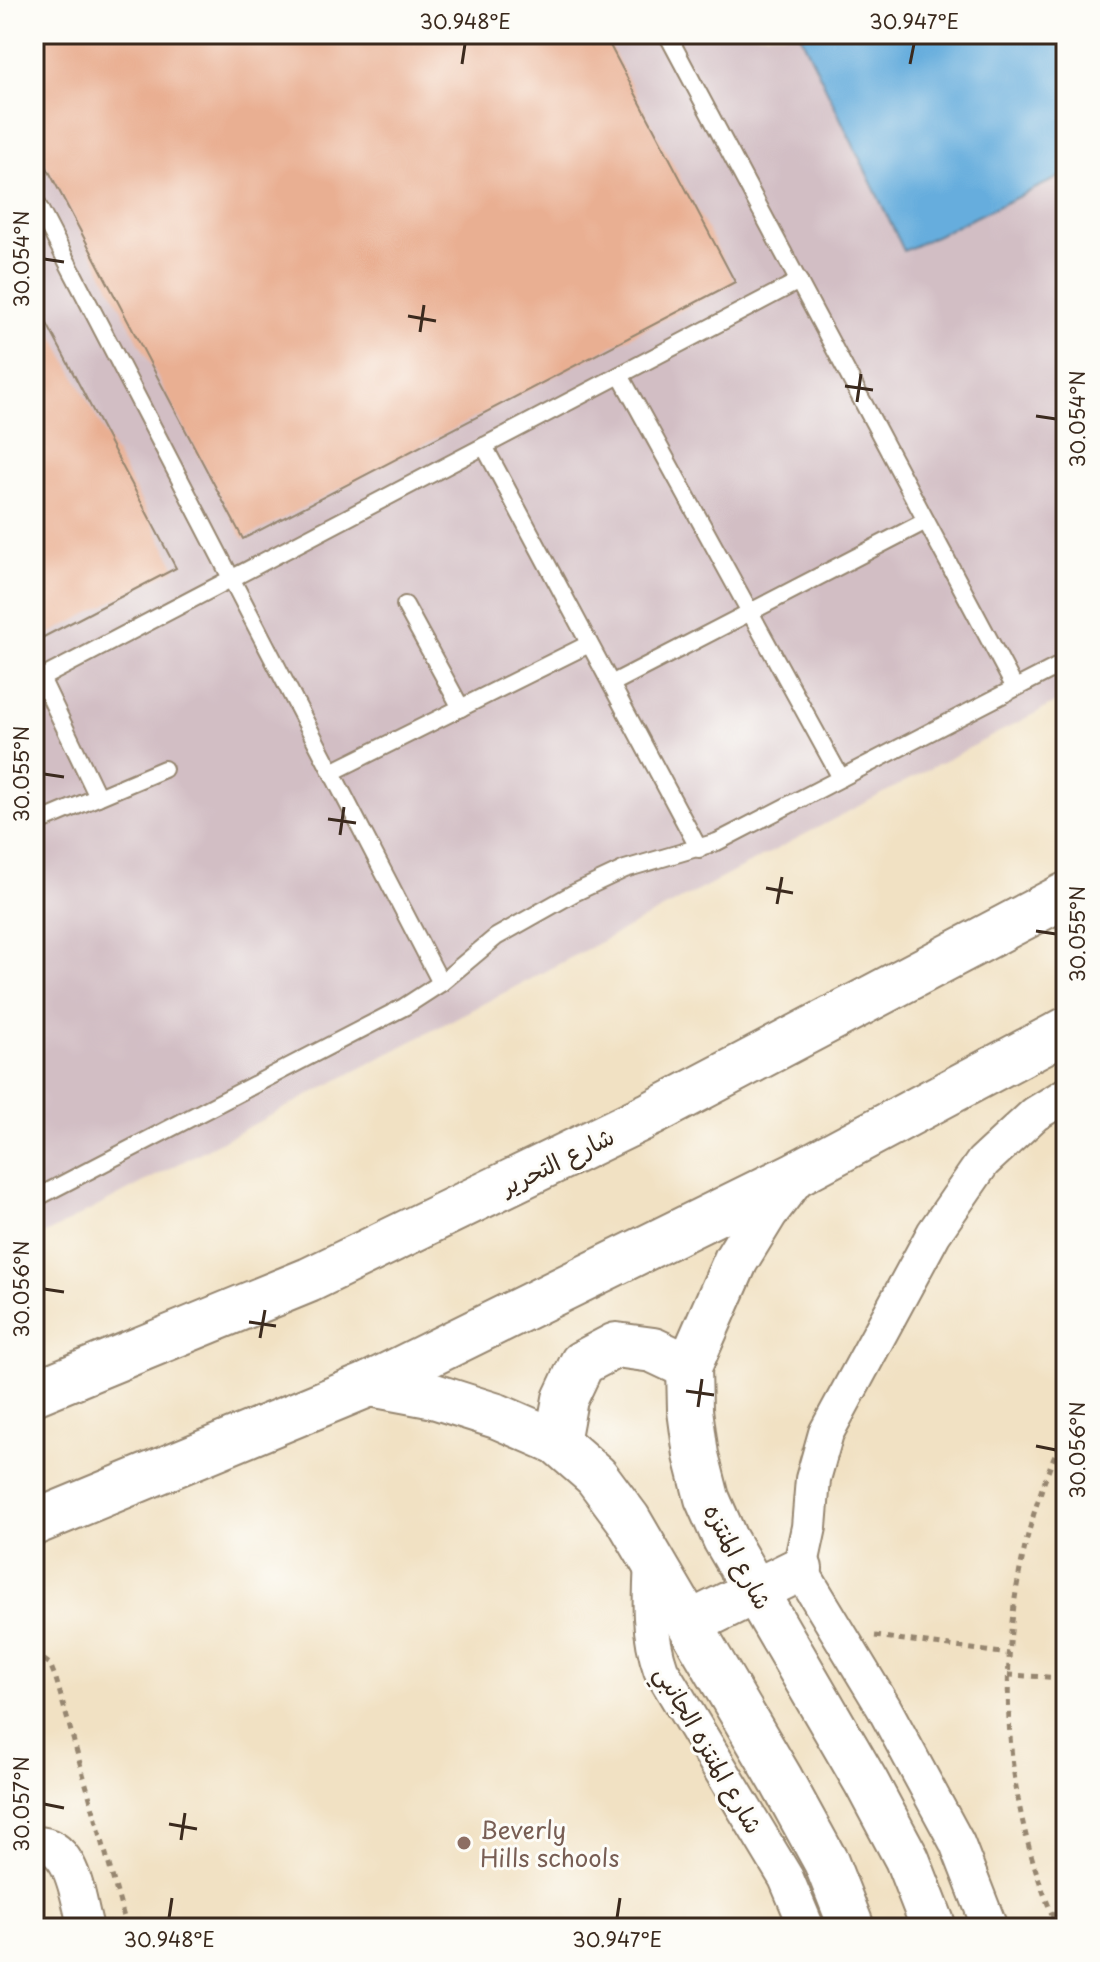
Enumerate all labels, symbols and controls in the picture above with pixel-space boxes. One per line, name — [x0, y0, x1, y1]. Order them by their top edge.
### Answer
text: 30.948°E — [419, 6, 511, 36]
text: 30.947°E — [869, 6, 959, 36]
text: 30.054°N — [6, 210, 36, 308]
text: 30.054°N — [1062, 370, 1092, 468]
text: 30.055°N — [6, 726, 36, 822]
text: 30.055°N — [1062, 886, 1092, 982]
street label: شارع التحرير — [492, 1117, 620, 1205]
text: 30.056°N — [6, 1240, 36, 1338]
text: 30.056°N — [1062, 1401, 1092, 1499]
street label: شارع المنتزه — [695, 1497, 782, 1616]
street label: شارع المنتزه الجانبي — [643, 1658, 773, 1842]
text: 30.057°N — [6, 1756, 36, 1852]
place label: Beverly Hills schools — [480, 1811, 619, 1875]
marker: Beverly Hills schools — [455, 1834, 473, 1852]
text: 30.948°E — [123, 1924, 215, 1954]
text: 30.947°E — [572, 1924, 662, 1954]

